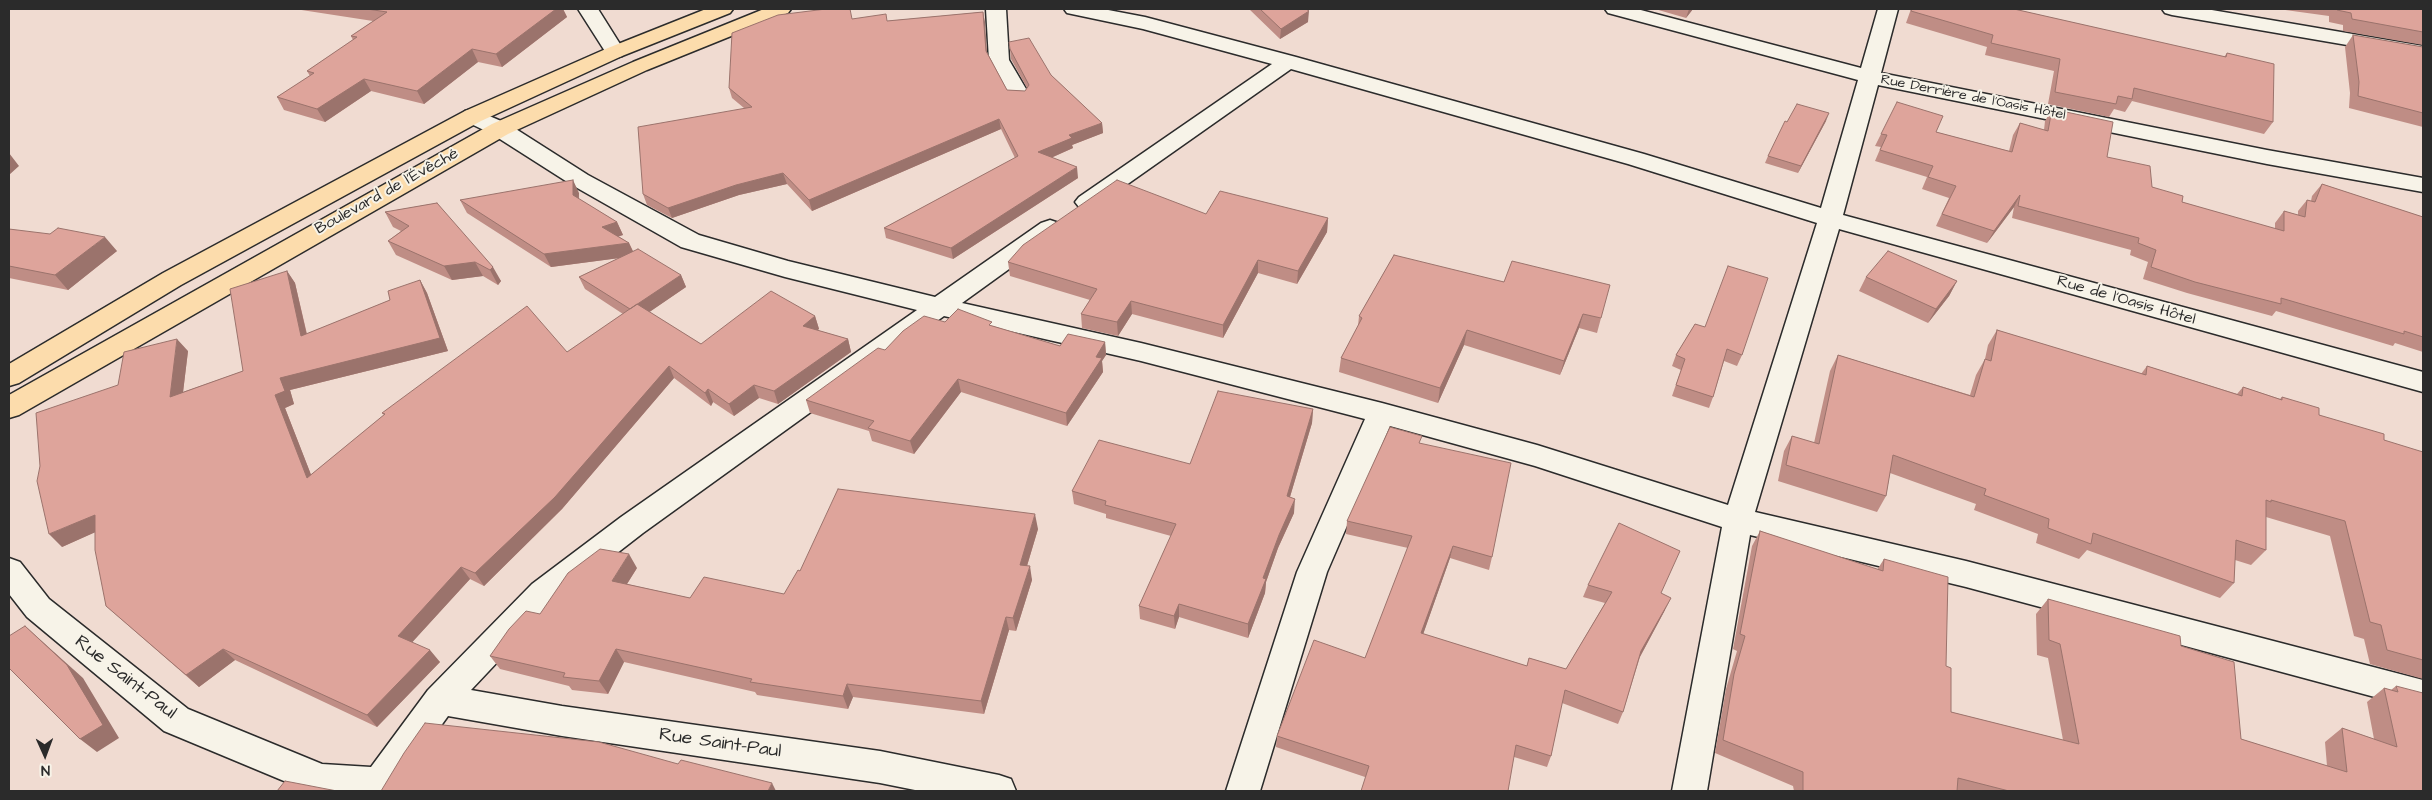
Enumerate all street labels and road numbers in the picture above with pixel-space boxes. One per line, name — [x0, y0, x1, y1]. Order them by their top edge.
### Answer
street label: Rue Derrière de l'Oasis Hôtel — [1879, 72, 2067, 124]
street label: Boulevard de l'Évêché — [312, 145, 462, 239]
street label: Rue de l'Oasis Hôtel — [2055, 272, 2197, 330]
street label: Rue Saint-Paul — [69, 631, 181, 725]
street label: Rue Saint-Paul — [657, 724, 783, 764]

